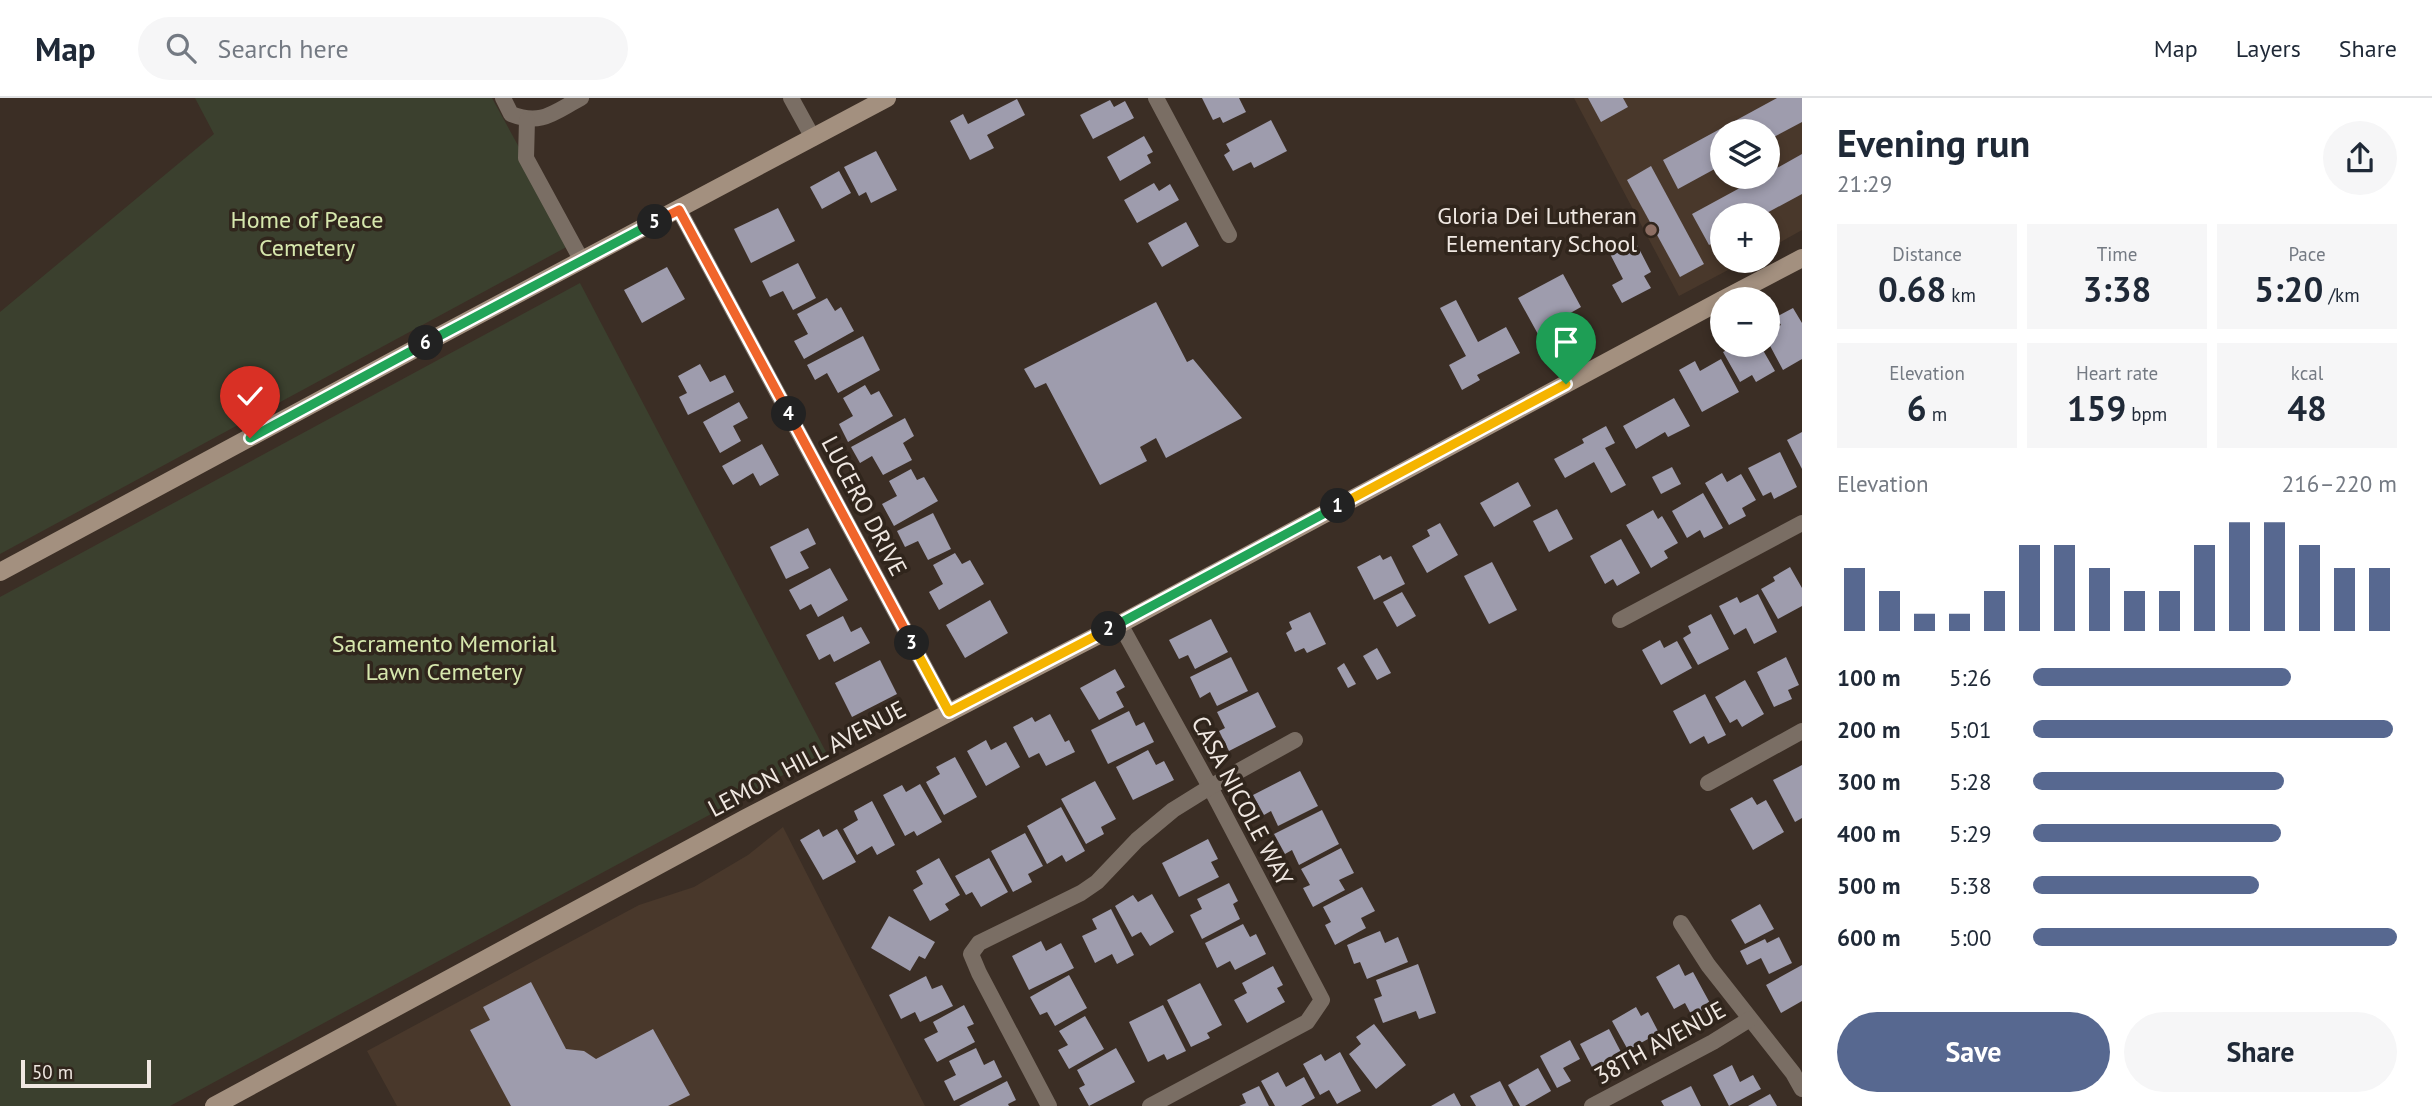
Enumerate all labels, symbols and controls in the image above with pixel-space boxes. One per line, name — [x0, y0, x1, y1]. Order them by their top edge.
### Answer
search box — [138, 17, 628, 80]
text: Map — [35, 27, 96, 70]
icon: search — [162, 29, 200, 67]
text: Search here — [218, 32, 349, 65]
text: Map — [2154, 33, 2198, 64]
text: Layers — [2236, 33, 2301, 64]
text: Share — [2339, 33, 2397, 64]
text: Evening run — [1837, 118, 2030, 167]
map controls — [1710, 119, 1780, 357]
button: layers — [1710, 119, 1780, 189]
button: share — [2323, 121, 2397, 195]
text: 21:29 — [1837, 169, 1892, 198]
place label: Gloria Dei Lutheran Elementary School — [1437, 200, 1637, 259]
button: + — [1710, 203, 1780, 273]
park label: Home of Peace Cemetery — [231, 204, 383, 263]
pin: 5 — [638, 204, 672, 240]
text: 5 — [649, 209, 660, 233]
marker: Gloria Dei Lutheran Elementary School — [1643, 222, 1659, 238]
text: Distance — [1892, 242, 1962, 266]
text: Time — [2097, 242, 2137, 266]
text: Pace — [2288, 242, 2326, 266]
text: 0.68 — [1878, 266, 1946, 312]
text: 3:38 — [2083, 266, 2151, 312]
text: 5:20 — [2254, 266, 2323, 312]
text: km — [1946, 283, 1976, 307]
text: /km — [2323, 283, 2360, 307]
button: − — [1710, 287, 1780, 357]
pin — [1536, 312, 1596, 384]
icon: arrive — [1547, 323, 1585, 361]
pin: 6 — [408, 326, 444, 360]
text: 6 — [420, 330, 431, 354]
text: Elevation — [1889, 361, 1965, 385]
text: Heart rate — [2076, 361, 2158, 385]
text: kcal — [2291, 361, 2323, 385]
pin — [220, 366, 280, 438]
icon: check — [231, 377, 269, 415]
text: 6 — [1907, 385, 1927, 431]
text: 159 — [2067, 385, 2126, 431]
text: 48 — [2287, 385, 2327, 431]
pin: 4 — [772, 396, 806, 432]
text: 4 — [783, 401, 794, 425]
text: m — [1927, 402, 1947, 426]
text: bpm — [2126, 402, 2167, 426]
street label: LUCERO DRIVE — [815, 430, 914, 581]
text: Elevation — [1837, 469, 1929, 498]
text: 216–220 m — [2282, 469, 2397, 498]
pin: 1 — [1320, 488, 1356, 524]
text: 1 — [1332, 493, 1343, 517]
pin: 2 — [1092, 612, 1126, 646]
text: 2 — [1103, 616, 1114, 640]
pin: 3 — [894, 626, 930, 660]
park label: Sacramento Memorial Lawn Cemetery — [332, 628, 556, 687]
text: 3 — [906, 630, 917, 654]
text: 100 m — [1837, 663, 1900, 692]
text: 5:26 — [1949, 663, 1992, 692]
street label: LEMON HILL AVENUE — [702, 693, 911, 824]
street label: CASA NICOLE WAY — [1185, 710, 1301, 892]
text: 200 m — [1837, 715, 1900, 744]
text: 5:01 — [1949, 715, 1992, 744]
text: 300 m — [1837, 767, 1900, 796]
text: 5:28 — [1949, 767, 1992, 796]
text: 400 m — [1837, 819, 1900, 848]
text: 5:29 — [1949, 819, 1992, 848]
text: 500 m — [1837, 871, 1900, 900]
text: 5:38 — [1949, 871, 1992, 900]
text: 600 m — [1837, 923, 1900, 952]
text: 5:00 — [1949, 923, 1992, 952]
street label: 38TH AVENUE — [1589, 994, 1731, 1091]
button: Save — [1837, 1012, 2110, 1092]
button: Share — [2124, 1012, 2397, 1092]
scale bar — [21, 1057, 150, 1089]
text: 50 m — [32, 1060, 73, 1084]

